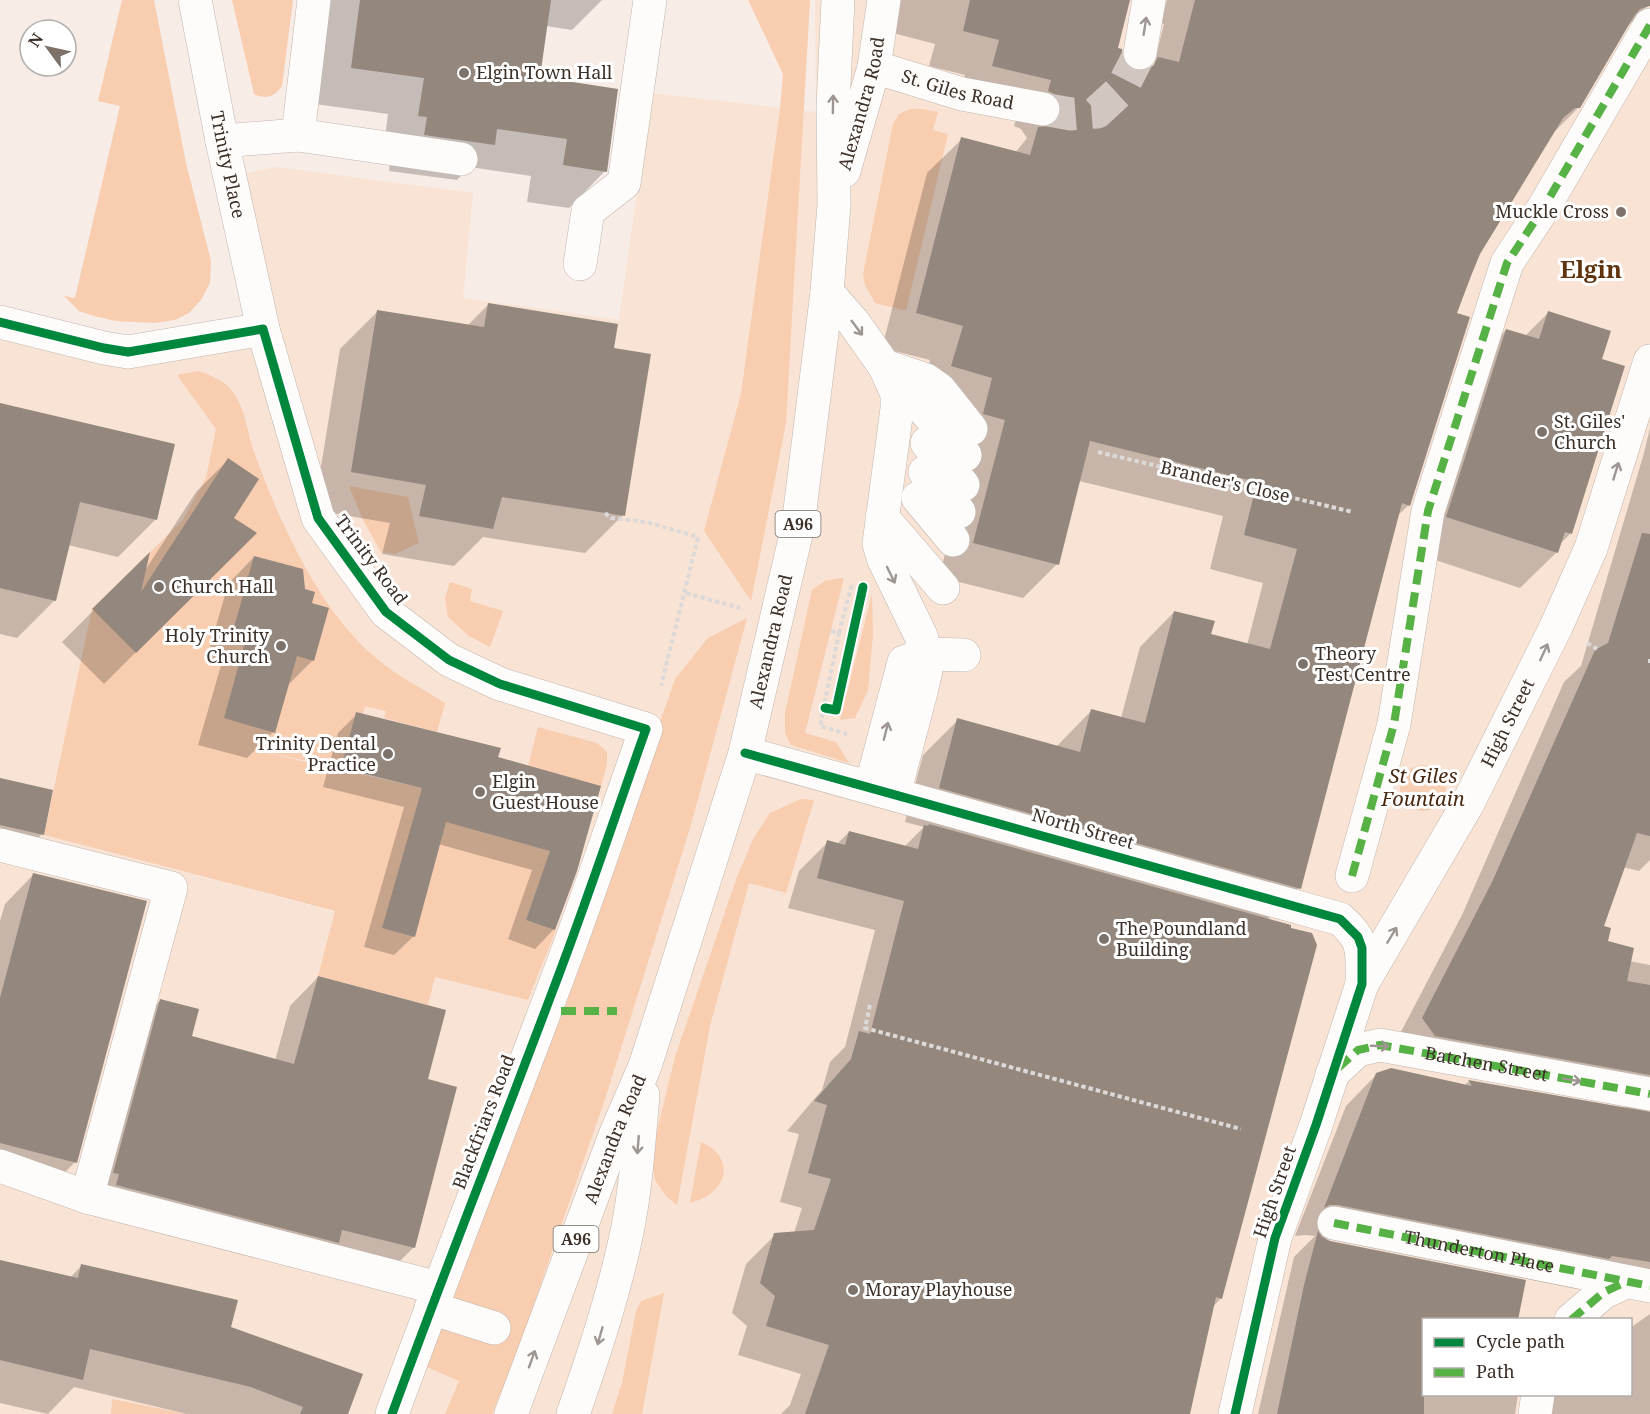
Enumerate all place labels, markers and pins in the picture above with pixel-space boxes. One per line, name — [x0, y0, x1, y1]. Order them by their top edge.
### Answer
place label: Elgin Town Hall — [476, 60, 613, 84]
marker: Elgin Town Hall — [457, 66, 471, 80]
place label: Muckle Cross — [1495, 199, 1609, 223]
marker: Muckle Cross — [1614, 205, 1628, 219]
place label: St. Giles' Church — [1554, 409, 1625, 454]
marker: St. Giles' Church — [1535, 425, 1549, 439]
place label: Church Hall — [171, 574, 274, 598]
marker: Church Hall — [152, 580, 166, 594]
place label: Holy Trinity Church — [165, 623, 270, 668]
marker: Holy Trinity Church — [274, 639, 288, 653]
place label: Theory Test Centre — [1315, 641, 1411, 686]
marker: Theory Test Centre — [1296, 657, 1310, 671]
place label: Trinity Dental Practice — [256, 731, 376, 776]
marker: Trinity Dental Practice — [381, 747, 395, 761]
place label: Elgin Guest House — [492, 769, 599, 814]
marker: Elgin Guest House — [473, 785, 487, 799]
place label: The Poundland Building — [1116, 916, 1247, 961]
marker: The Poundland Building — [1097, 932, 1111, 946]
place label: Moray Playhouse — [865, 1277, 1012, 1301]
marker: Moray Playhouse — [846, 1283, 860, 1297]

